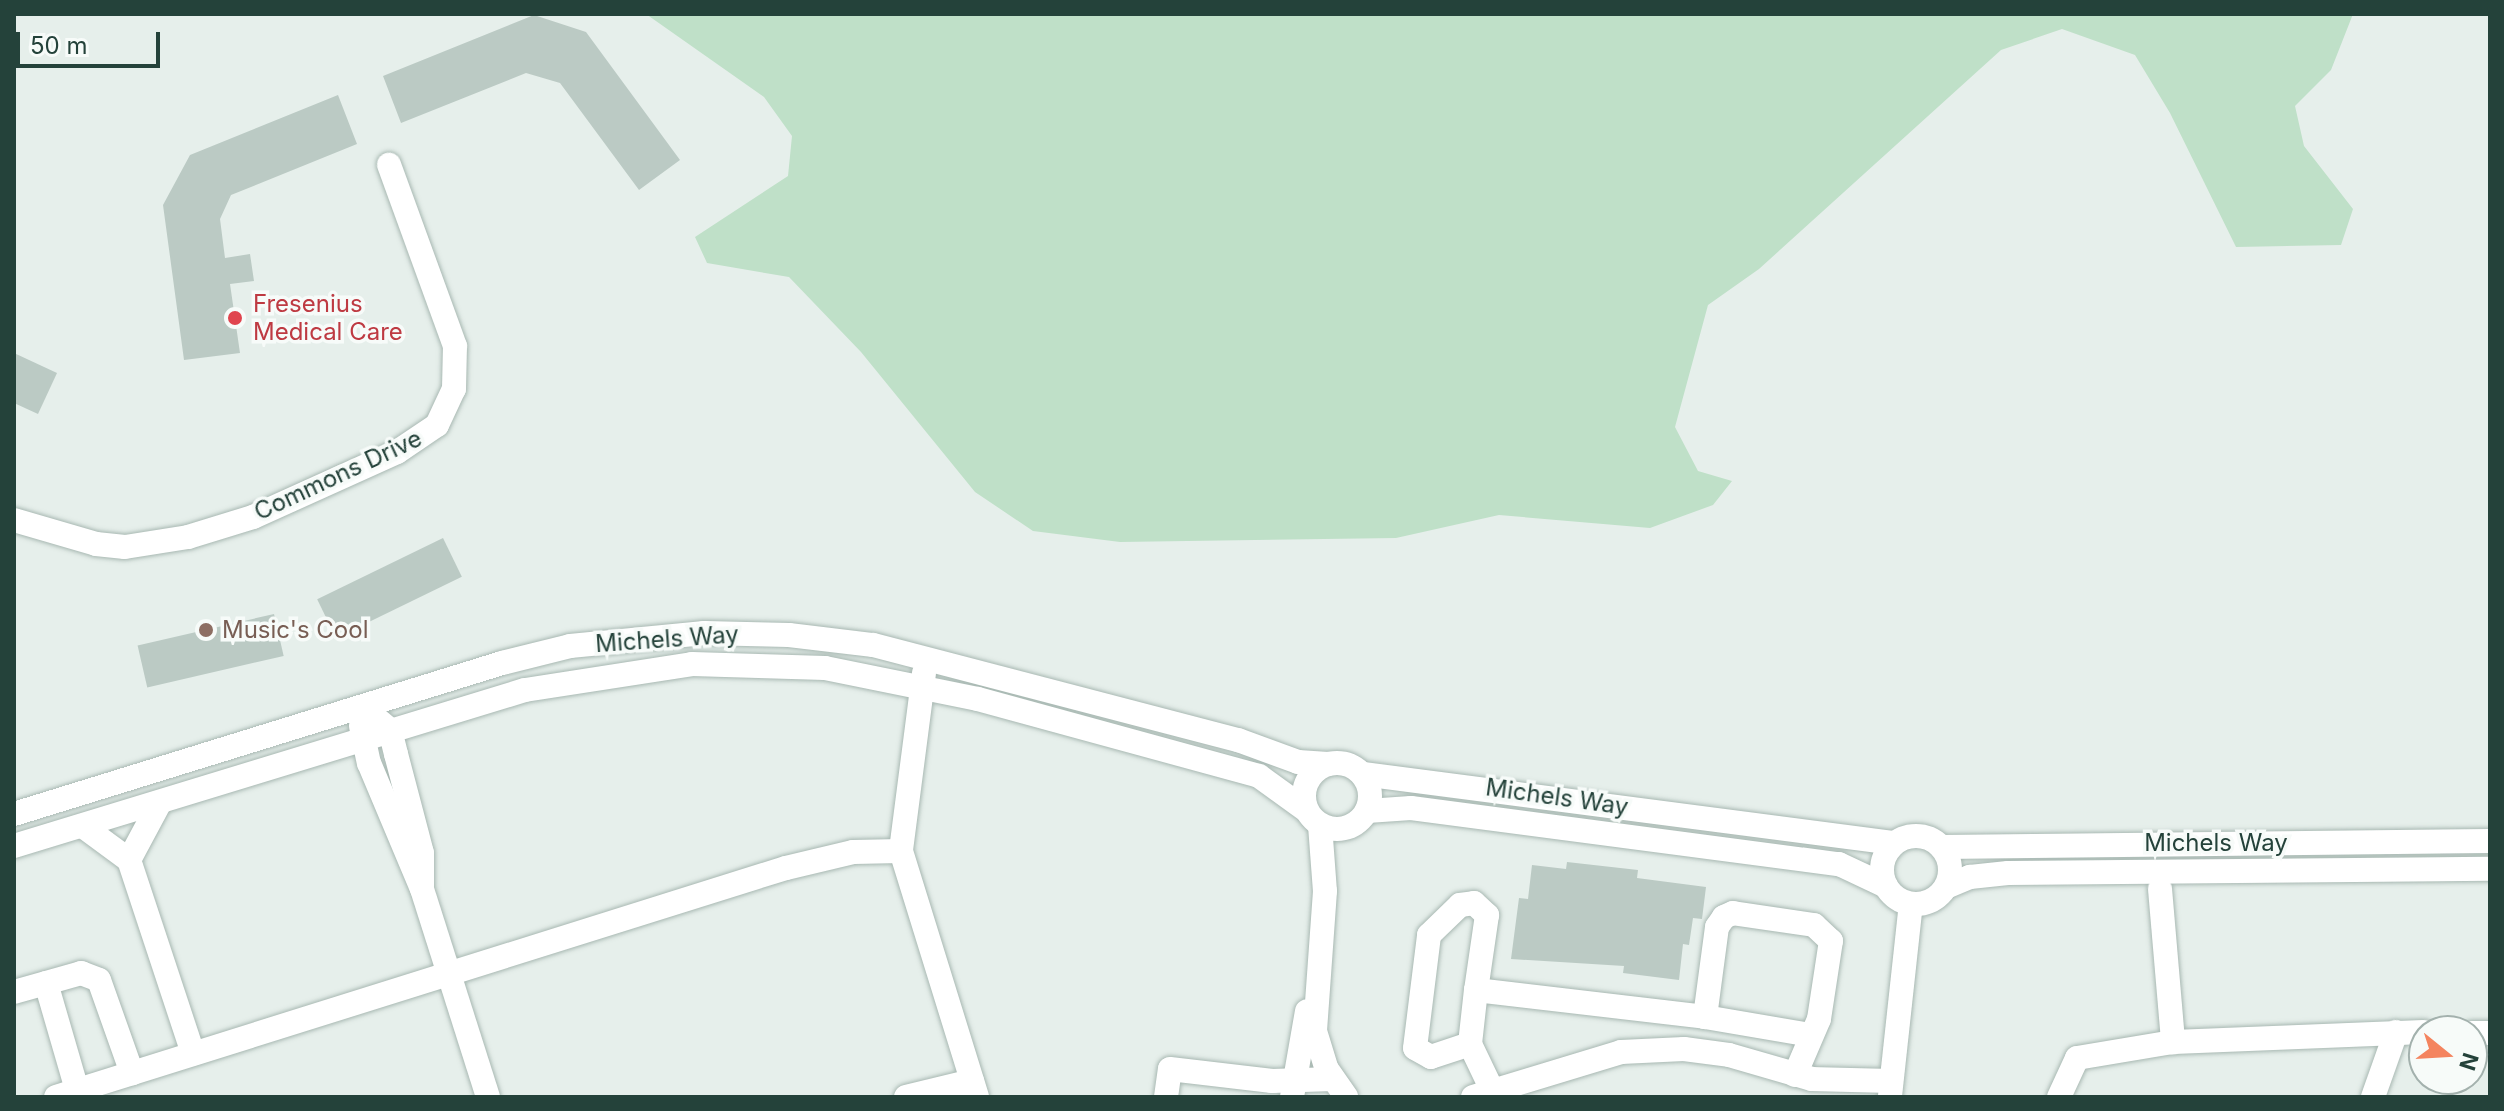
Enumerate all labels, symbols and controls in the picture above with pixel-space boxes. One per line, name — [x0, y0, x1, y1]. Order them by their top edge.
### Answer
scale bar — [20, 16, 164, 66]
text: 50 m — [30, 31, 88, 60]
place label: Fresenius Medical Care — [253, 290, 403, 346]
marker: Fresenius Medical Care — [224, 307, 246, 329]
street label: Commons Drive — [250, 424, 426, 526]
place label: Music's Cool — [222, 616, 368, 644]
street label: Michels Way — [594, 620, 740, 658]
marker: Music's Cool — [197, 621, 215, 639]
street label: Michels Way — [1484, 773, 1630, 821]
street label: Michels Way — [2144, 829, 2288, 857]
north arrow — [2408, 1015, 2488, 1095]
text: N — [2454, 1050, 2484, 1074]

